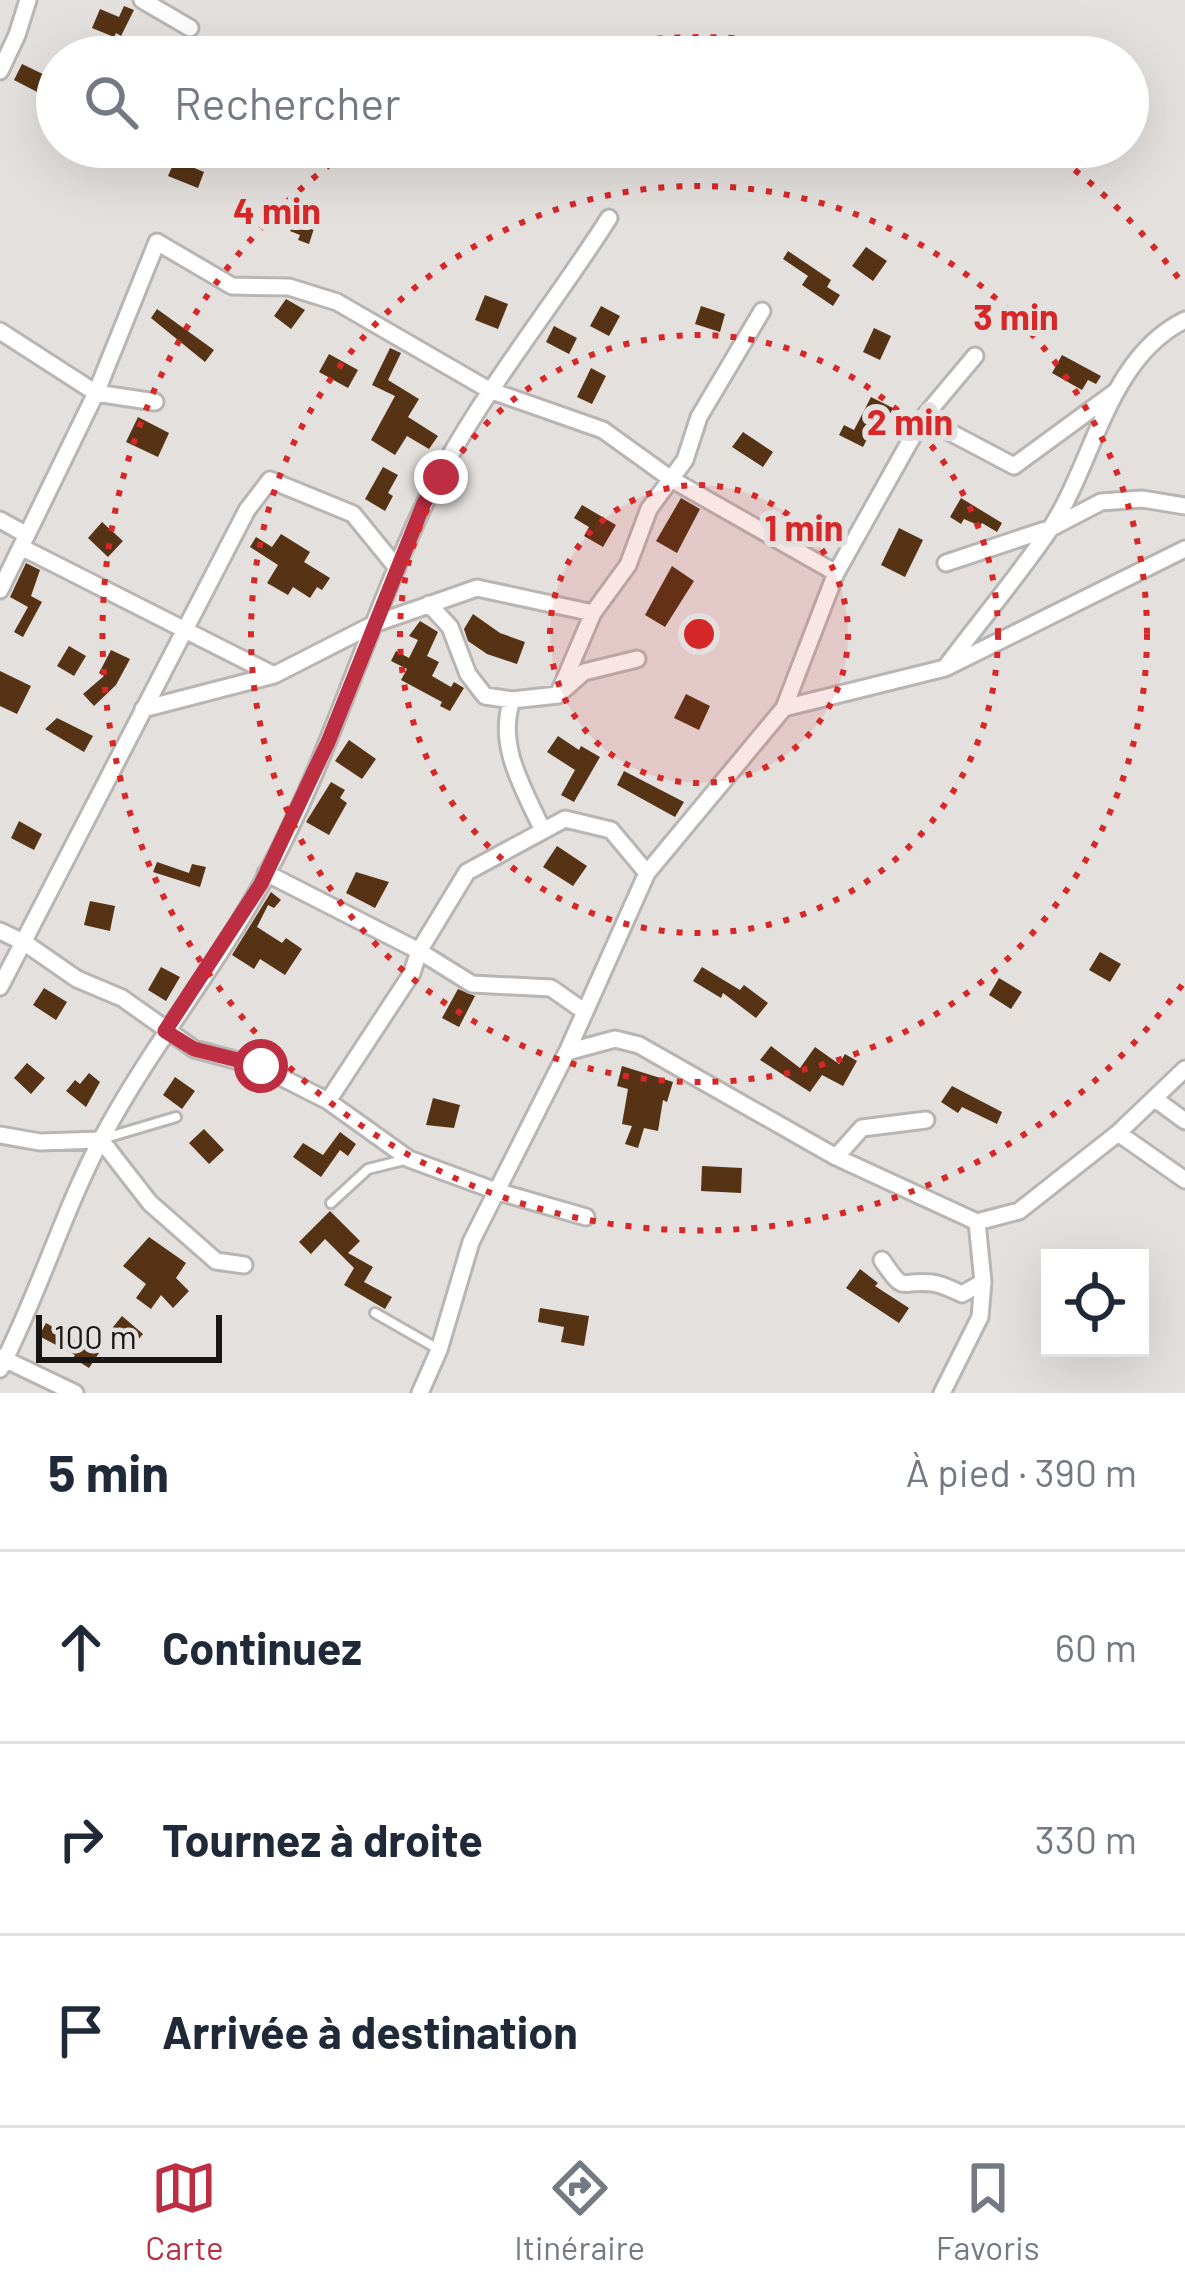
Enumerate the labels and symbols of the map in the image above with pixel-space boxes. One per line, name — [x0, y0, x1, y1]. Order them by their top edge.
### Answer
text: 4 min — [233, 188, 321, 231]
text: 3 min — [973, 294, 1059, 337]
text: 2 min — [867, 399, 953, 442]
route end — [414, 450, 468, 504]
text: 1 min — [765, 505, 843, 548]
centre of rings — [678, 613, 720, 655]
route start — [234, 1039, 288, 1093]
scale bar — [36, 1309, 222, 1362]

